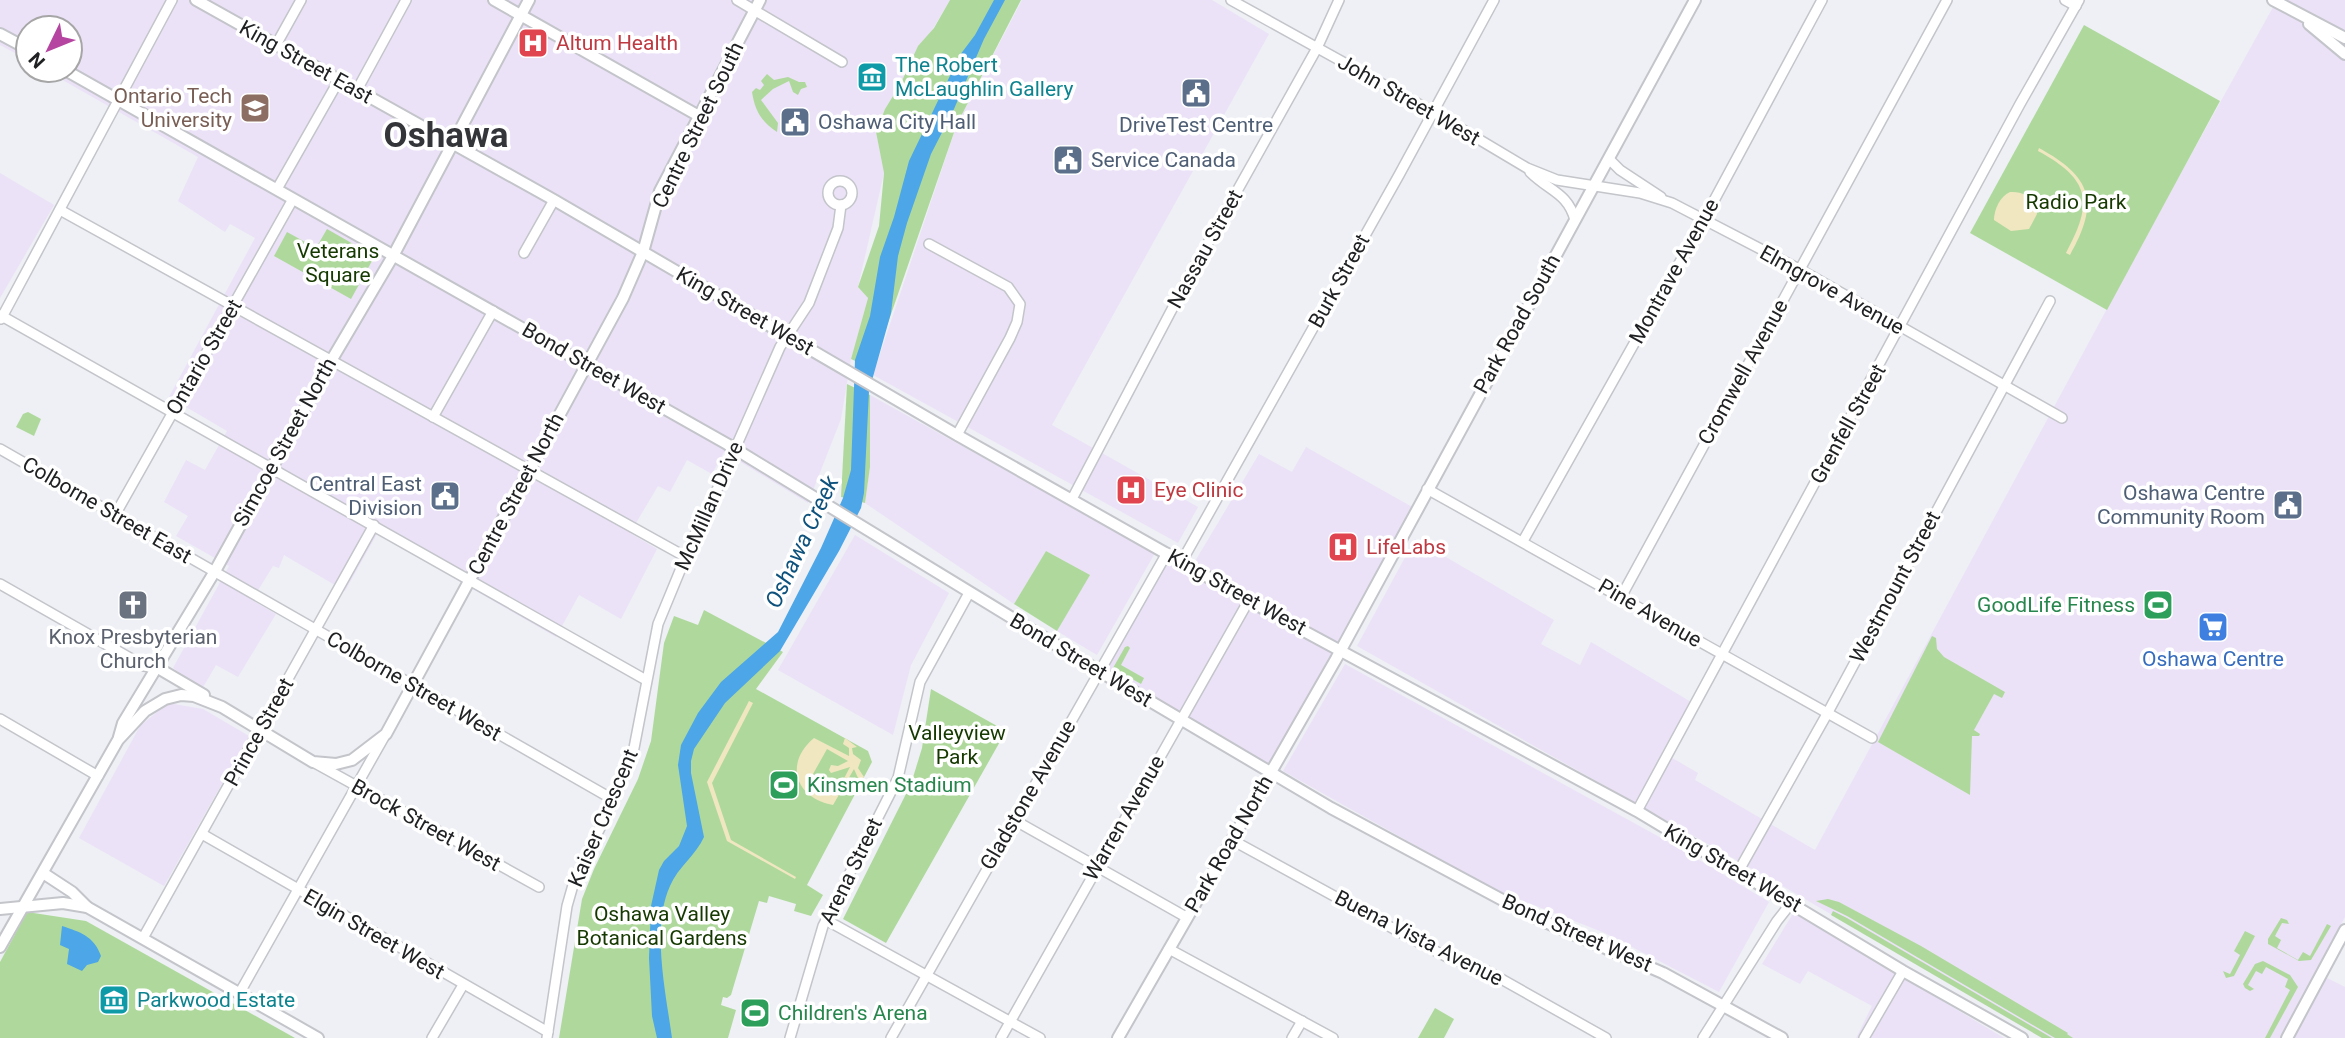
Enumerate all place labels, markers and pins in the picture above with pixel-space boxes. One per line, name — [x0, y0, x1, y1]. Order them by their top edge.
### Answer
hospital icon: Altum Health — [516, 26, 550, 60]
place label: Altum Health — [556, 31, 678, 55]
place label: The Robert McLaughlin Gallery — [895, 53, 1073, 101]
museum icon: The Robert McLaughlin Gallery — [855, 60, 889, 94]
public building icon: DriveTest Centre — [1179, 76, 1213, 110]
place label: Ontario Tech University — [113, 84, 232, 132]
school or university icon: Ontario Tech University — [238, 91, 272, 125]
public building icon: Oshawa City Hall — [778, 105, 812, 139]
place label: Oshawa City Hall — [818, 110, 976, 134]
place label: DriveTest Centre — [1119, 113, 1273, 137]
public building icon: Service Canada — [1051, 143, 1085, 177]
place label: Service Canada — [1091, 148, 1236, 172]
place label: Central East Division — [309, 472, 422, 520]
hospital icon: Eye Clinic — [1114, 473, 1148, 507]
place label: Eye Clinic — [1154, 478, 1243, 502]
public building icon: Central East Division — [428, 479, 462, 513]
place label: Oshawa Centre Community Room — [2097, 481, 2265, 529]
public building icon: Oshawa Centre Community Room — [2271, 488, 2305, 522]
hospital icon: LifeLabs — [1326, 530, 1360, 564]
place label: LifeLabs — [1366, 535, 1446, 559]
church icon: Knox Presbyterian Church — [116, 588, 150, 622]
sports icon: GoodLife Fitness — [2141, 588, 2175, 622]
place label: GoodLife Fitness — [1977, 593, 2135, 617]
supermarket icon: Oshawa Centre — [2196, 610, 2230, 644]
place label: Knox Presbyterian Church — [49, 625, 217, 673]
place label: Oshawa Centre — [2142, 647, 2284, 671]
sports icon: Kinsmen Stadium — [767, 768, 801, 802]
place label: Kinsmen Stadium — [807, 773, 972, 797]
museum icon: Parkwood Estate — [97, 983, 131, 1017]
place label: Parkwood Estate — [137, 988, 295, 1012]
sports icon: Children's Arena — [738, 996, 772, 1030]
place label: Children's Arena — [778, 1001, 928, 1025]

